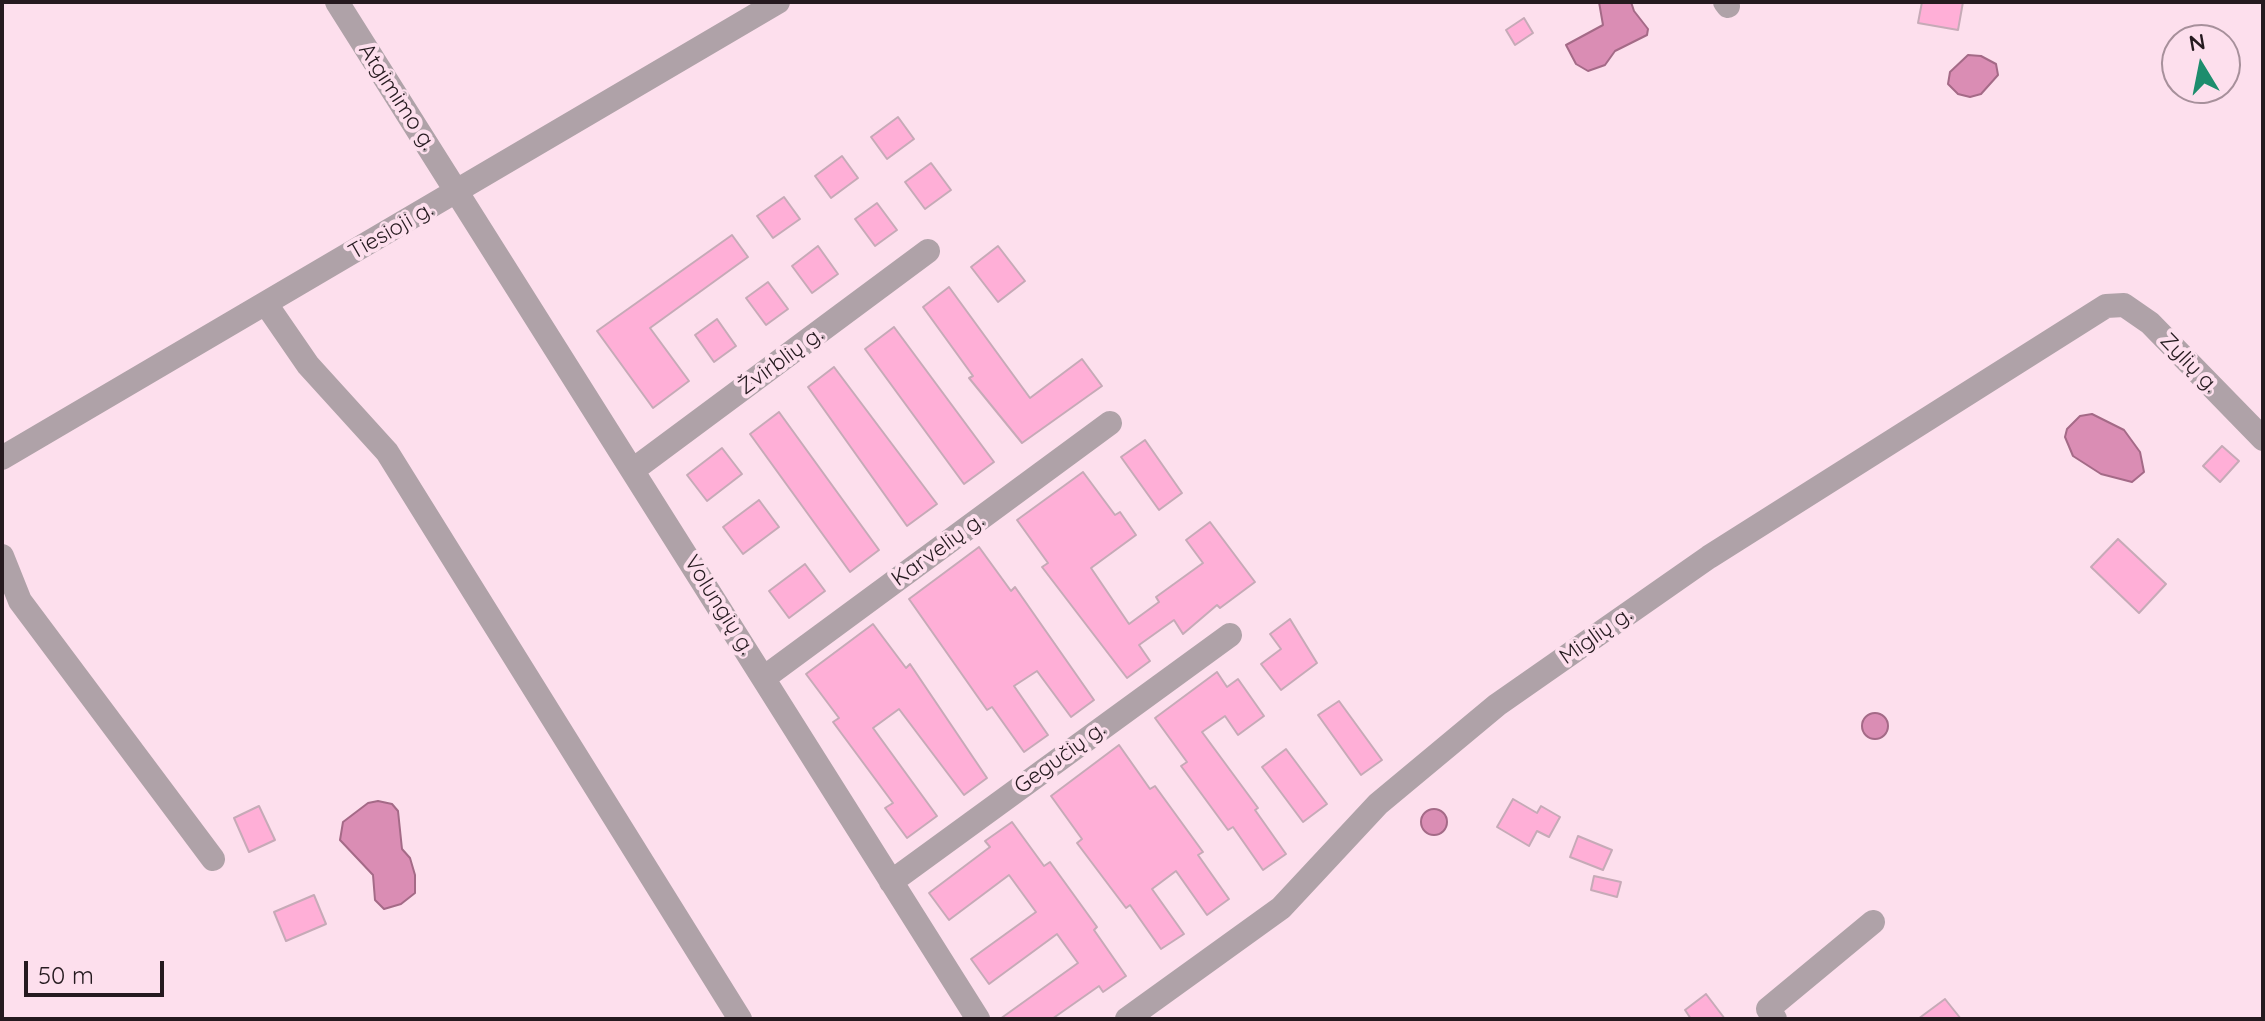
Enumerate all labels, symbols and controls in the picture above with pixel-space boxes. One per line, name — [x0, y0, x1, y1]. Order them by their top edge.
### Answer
north arrow — [2161, 24, 2241, 104]
text: N — [2187, 27, 2208, 58]
street label: Atgimimo g. — [353, 39, 441, 155]
street label: Tiesioji g. — [344, 196, 438, 266]
street label: Žvirblių g. — [733, 321, 829, 401]
street label: Zylių g. — [2154, 328, 2224, 398]
street label: Karvelių g. — [887, 508, 989, 592]
street label: Volungių g. — [678, 550, 760, 660]
street label: Miglių g. — [1555, 601, 1637, 671]
street label: Gegučių g. — [1009, 716, 1111, 800]
scale bar — [28, 945, 168, 995]
text: 50 m — [38, 960, 94, 990]

